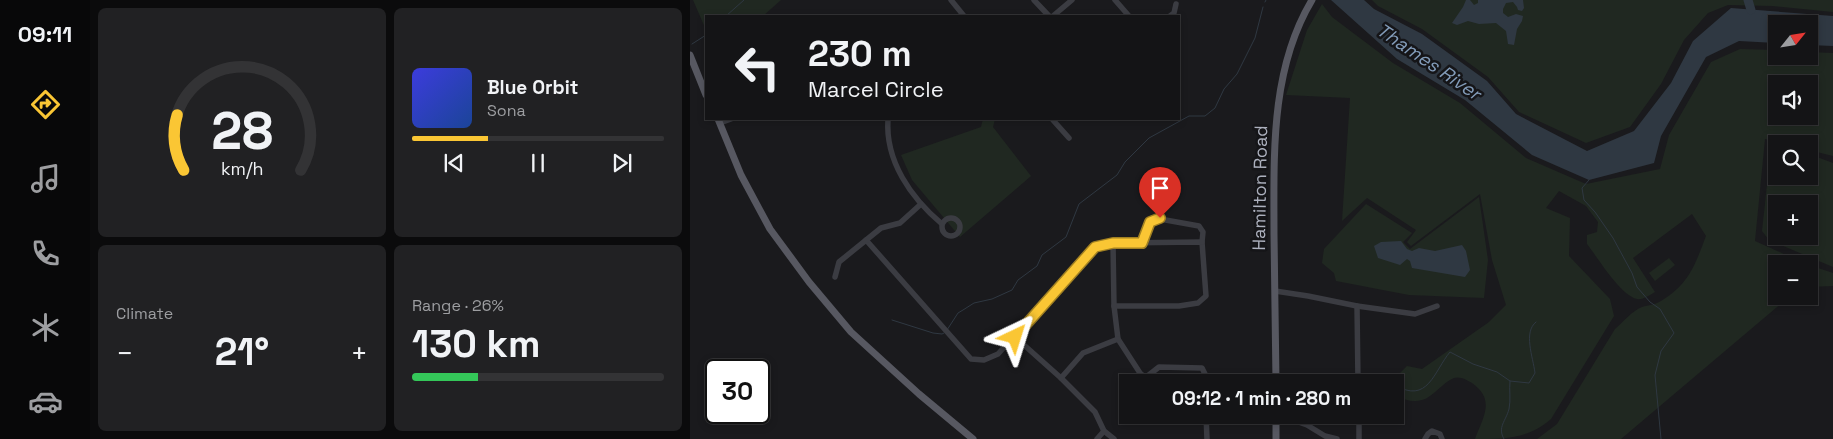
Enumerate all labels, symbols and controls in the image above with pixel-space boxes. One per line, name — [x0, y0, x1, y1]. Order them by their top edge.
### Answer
north arrow — [1768, 15, 1818, 65]
map controls — [1768, 15, 1818, 305]
water label: Thames River — [1372, 17, 1487, 107]
text: 09:11 — [18, 20, 72, 48]
text: 230 m — [808, 32, 912, 76]
icon: left — [725, 35, 790, 100]
text: Blue Orbit — [487, 75, 578, 100]
text: Marcel Circle — [808, 75, 944, 103]
button: sound — [1768, 75, 1818, 125]
icon: directions — [28, 87, 63, 122]
text: 28 — [211, 98, 273, 164]
text: Sona — [487, 100, 526, 121]
street label: Hamilton Road — [1247, 125, 1272, 251]
button: search — [1768, 135, 1818, 185]
icon: previous — [440, 149, 468, 177]
icon: pause — [524, 149, 552, 177]
icon: next — [608, 149, 636, 177]
text: km/h — [221, 157, 263, 180]
icon: music — [28, 161, 63, 196]
pin — [1139, 167, 1181, 218]
icon: arrive — [1146, 174, 1174, 202]
button: + — [1768, 195, 1818, 245]
icon: phone — [28, 236, 63, 271]
button: − — [1768, 255, 1818, 305]
text: Range · 26% — [412, 295, 504, 316]
text: Climate — [116, 303, 173, 324]
icon: climate — [28, 310, 63, 345]
position arrow — [988, 310, 1040, 362]
text: 130 km — [412, 320, 540, 368]
text: 21° — [215, 328, 269, 376]
text: − — [116, 335, 133, 371]
text: + — [351, 335, 368, 371]
speed limit sign: 30 — [705, 359, 770, 424]
icon: car — [28, 384, 63, 419]
text: 09:12 · 1 min · 280 m — [1172, 386, 1351, 411]

